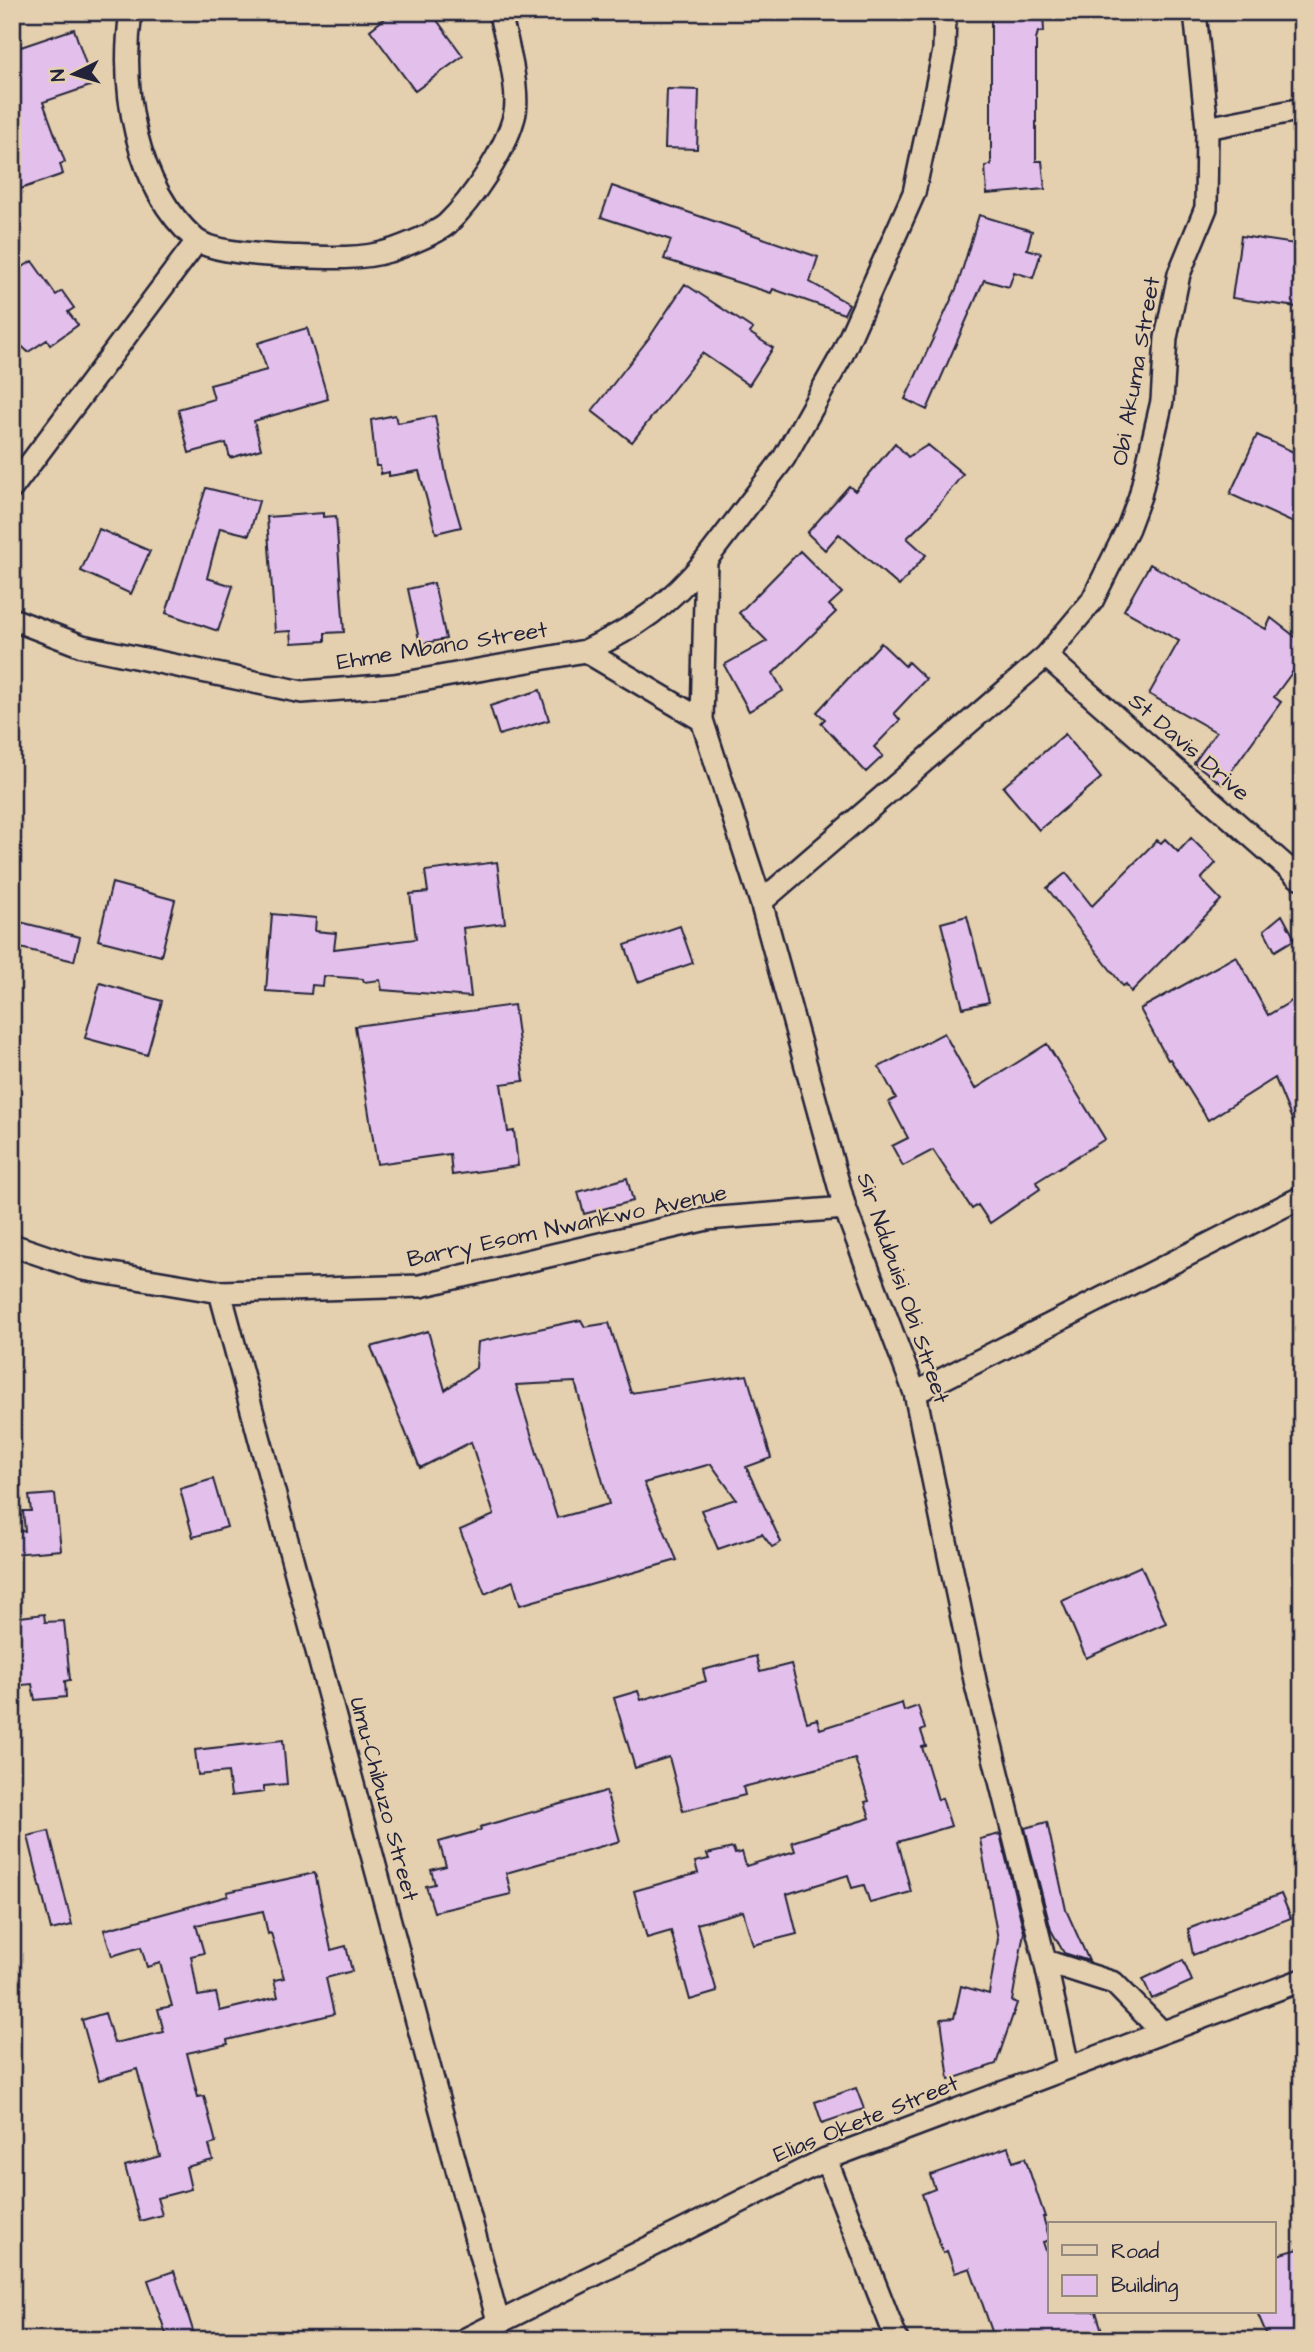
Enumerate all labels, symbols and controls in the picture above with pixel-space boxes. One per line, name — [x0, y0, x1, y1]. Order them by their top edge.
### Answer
north arrow — [38, 38, 108, 108]
text: N — [45, 68, 73, 82]
street label: Obi Akuma Street — [1104, 273, 1168, 468]
street label: Ehme Mbano Street — [334, 613, 550, 678]
street label: St Davis Drive — [1121, 685, 1257, 809]
street label: Sir Ndubuisi Obi Street — [848, 1168, 958, 1408]
street label: Barry Esom Nwankwo Avenue — [404, 1176, 730, 1277]
street label: Umu-Chibuzo Street — [341, 1693, 427, 1905]
street label: Elias Okete Street — [769, 2067, 964, 2171]
legend — [1048, 2222, 1276, 2314]
text: Road — [1111, 2237, 1159, 2266]
text: Building — [1111, 2271, 1179, 2302]

